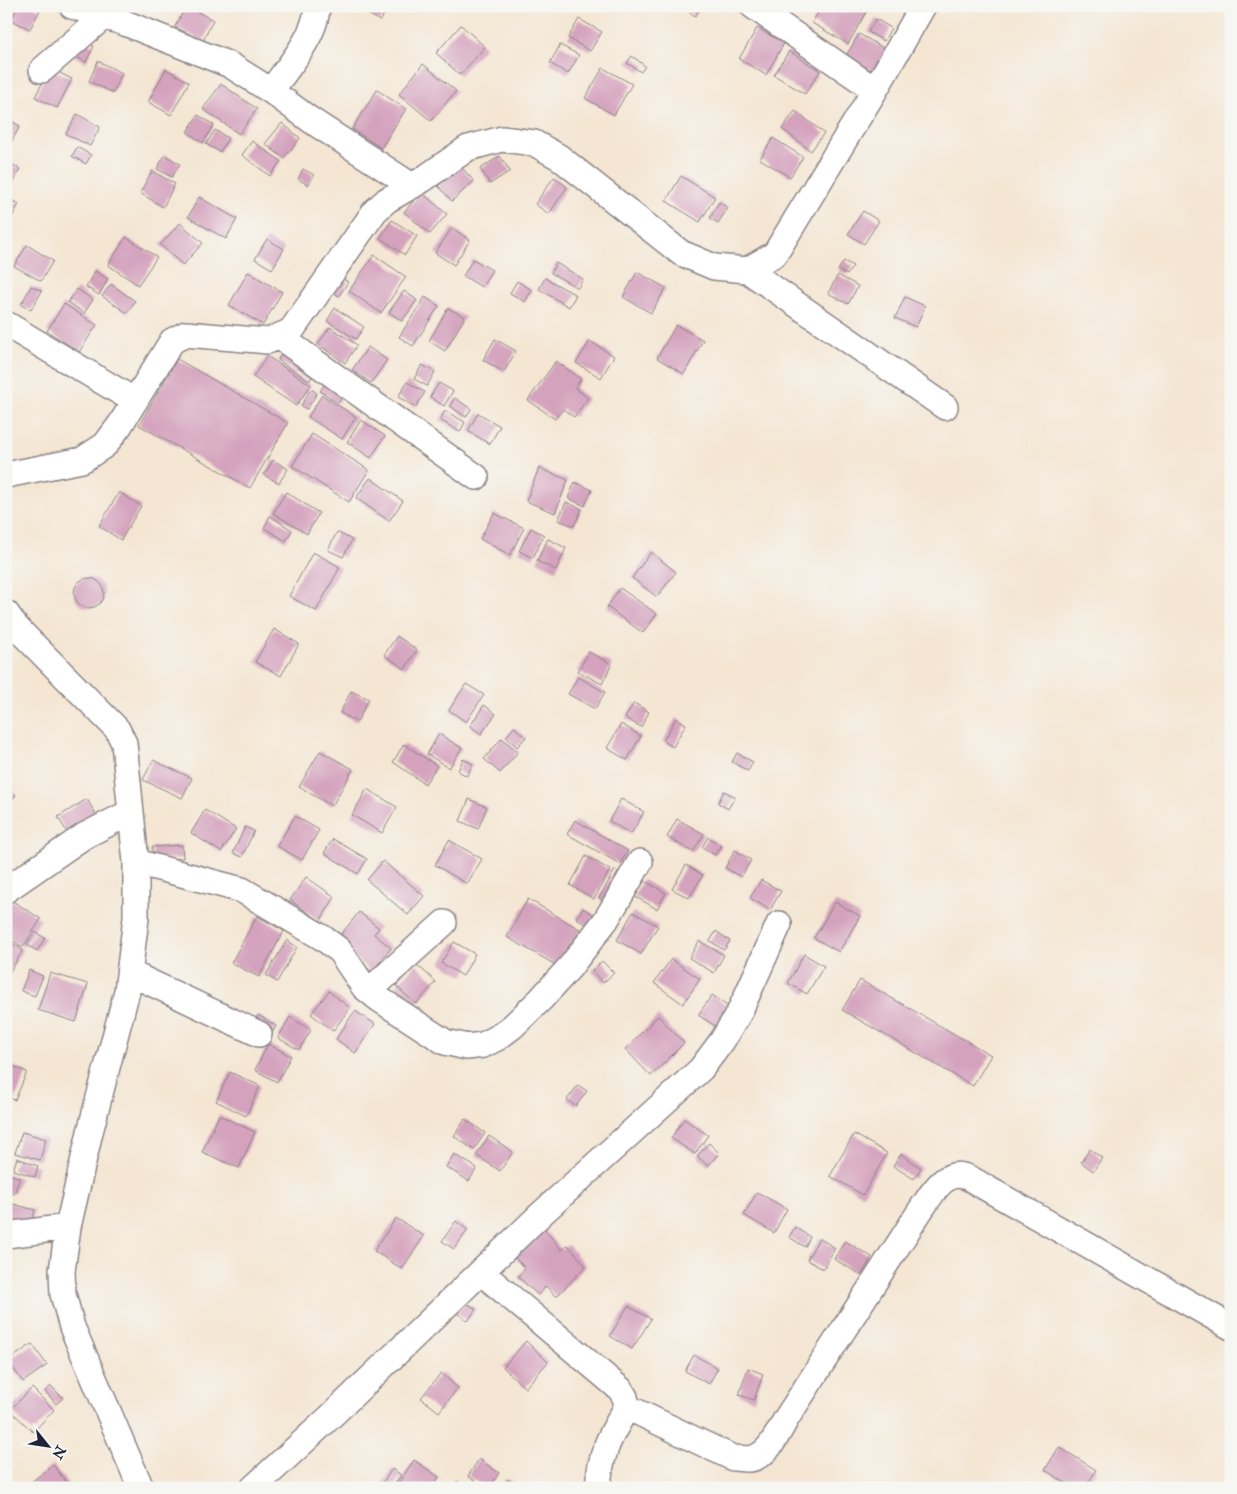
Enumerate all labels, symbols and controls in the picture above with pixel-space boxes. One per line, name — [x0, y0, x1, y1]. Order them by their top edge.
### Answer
north arrow — [22, 1422, 72, 1472]
text: N — [48, 1442, 70, 1462]

